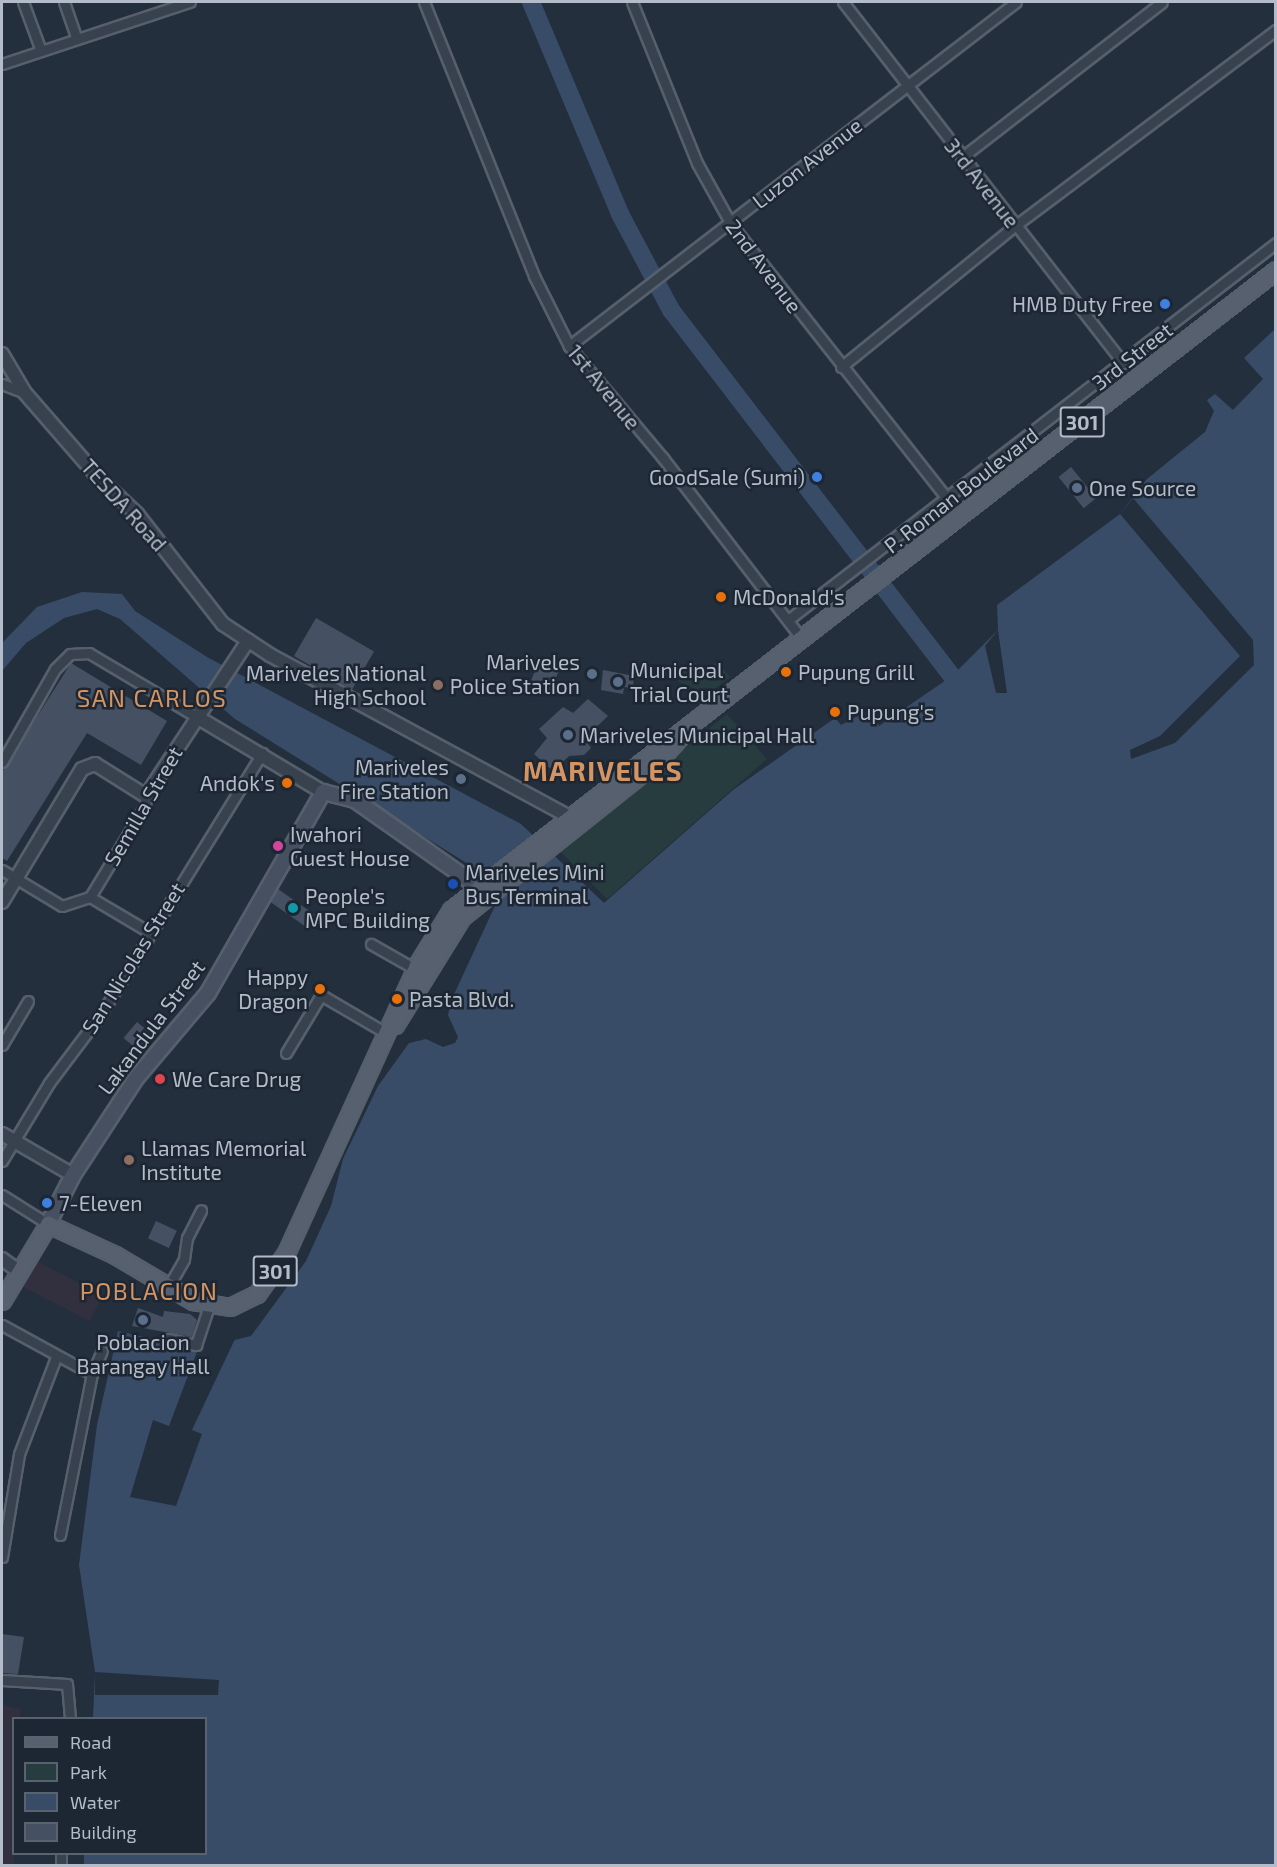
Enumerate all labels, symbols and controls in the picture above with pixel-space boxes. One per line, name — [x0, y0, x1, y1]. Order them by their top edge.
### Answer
street label: Luzon Avenue — [747, 112, 867, 214]
street label: 3rd Avenue — [939, 133, 1025, 233]
street label: 2nd Avenue — [721, 214, 807, 318]
place label: HMB Duty Free — [1011, 291, 1153, 317]
marker: HMB Duty Free — [1158, 297, 1172, 311]
street label: 3rd Street — [1087, 317, 1177, 395]
street label: 1st Avenue — [562, 339, 646, 435]
road number: 301 — [1060, 405, 1104, 439]
street label: P. Roman Boulevard — [879, 422, 1043, 558]
street label: TESDA Road — [76, 454, 172, 556]
place label: GoodSale (Sumi) — [649, 464, 805, 490]
marker: GoodSale (Sumi) — [810, 470, 824, 484]
place label: One Source — [1089, 475, 1196, 501]
marker: One Source — [1070, 481, 1084, 495]
place label: McDonald's — [733, 584, 845, 610]
marker: McDonald's — [714, 590, 728, 604]
place label: Mariveles Police Station — [450, 649, 580, 699]
place label: Municipal Trial Court — [630, 657, 729, 707]
place label: Pupung Grill — [798, 659, 914, 685]
place label: Mariveles National High School — [246, 660, 426, 710]
marker: Pupung Grill — [779, 665, 793, 679]
marker: Mariveles Police Station — [585, 667, 599, 681]
marker: Municipal Trial Court — [611, 675, 625, 689]
marker: Mariveles National High School — [431, 678, 445, 692]
district label: SAN CARLOS — [77, 684, 227, 712]
place label: Pupung's — [847, 699, 934, 725]
marker: Pupung's — [828, 705, 842, 719]
place label: Mariveles Municipal Hall — [580, 722, 815, 748]
marker: Mariveles Municipal Hall — [561, 728, 575, 742]
street label: Semilla Street — [99, 742, 187, 870]
place label: Mariveles Fire Station — [340, 754, 449, 804]
district label: MARIVELES — [523, 755, 683, 787]
place label: Andok's — [200, 770, 275, 796]
marker: Mariveles Fire Station — [454, 772, 468, 786]
marker: Andok's — [280, 776, 294, 790]
place label: Iwahori Guest House — [290, 821, 410, 871]
marker: Iwahori Guest House — [271, 839, 285, 853]
place label: Mariveles Mini Bus Terminal — [465, 859, 605, 909]
marker: Mariveles Mini Bus Terminal — [446, 877, 460, 891]
street label: San Nicolas Street — [76, 878, 190, 1038]
place label: People's MPC Building — [305, 883, 430, 933]
marker: People's MPC Building — [286, 901, 300, 915]
street label: Lakandula Street — [92, 955, 210, 1099]
place label: Happy Dragon — [238, 964, 308, 1014]
marker: Happy Dragon — [313, 982, 327, 996]
place label: Pasta Blvd. — [409, 986, 514, 1012]
marker: Pasta Blvd. — [390, 992, 404, 1006]
place label: We Care Drug — [172, 1066, 301, 1092]
marker: We Care Drug — [153, 1072, 167, 1086]
place label: Llamas Memorial Institute — [141, 1135, 306, 1185]
marker: Llamas Memorial Institute — [122, 1153, 136, 1167]
place label: 7-Eleven — [59, 1190, 142, 1216]
marker: 7-Eleven — [40, 1196, 54, 1210]
road number: 301 — [252, 1254, 298, 1288]
district label: POBLACION — [80, 1277, 218, 1305]
marker: Poblacion Barangay Hall — [136, 1313, 150, 1327]
place label: Poblacion Barangay Hall — [76, 1329, 210, 1379]
legend — [12, 1717, 207, 1855]
text: Road — [70, 1731, 111, 1753]
text: Park — [70, 1761, 107, 1783]
text: Water — [70, 1791, 120, 1813]
text: Building — [70, 1821, 137, 1843]

